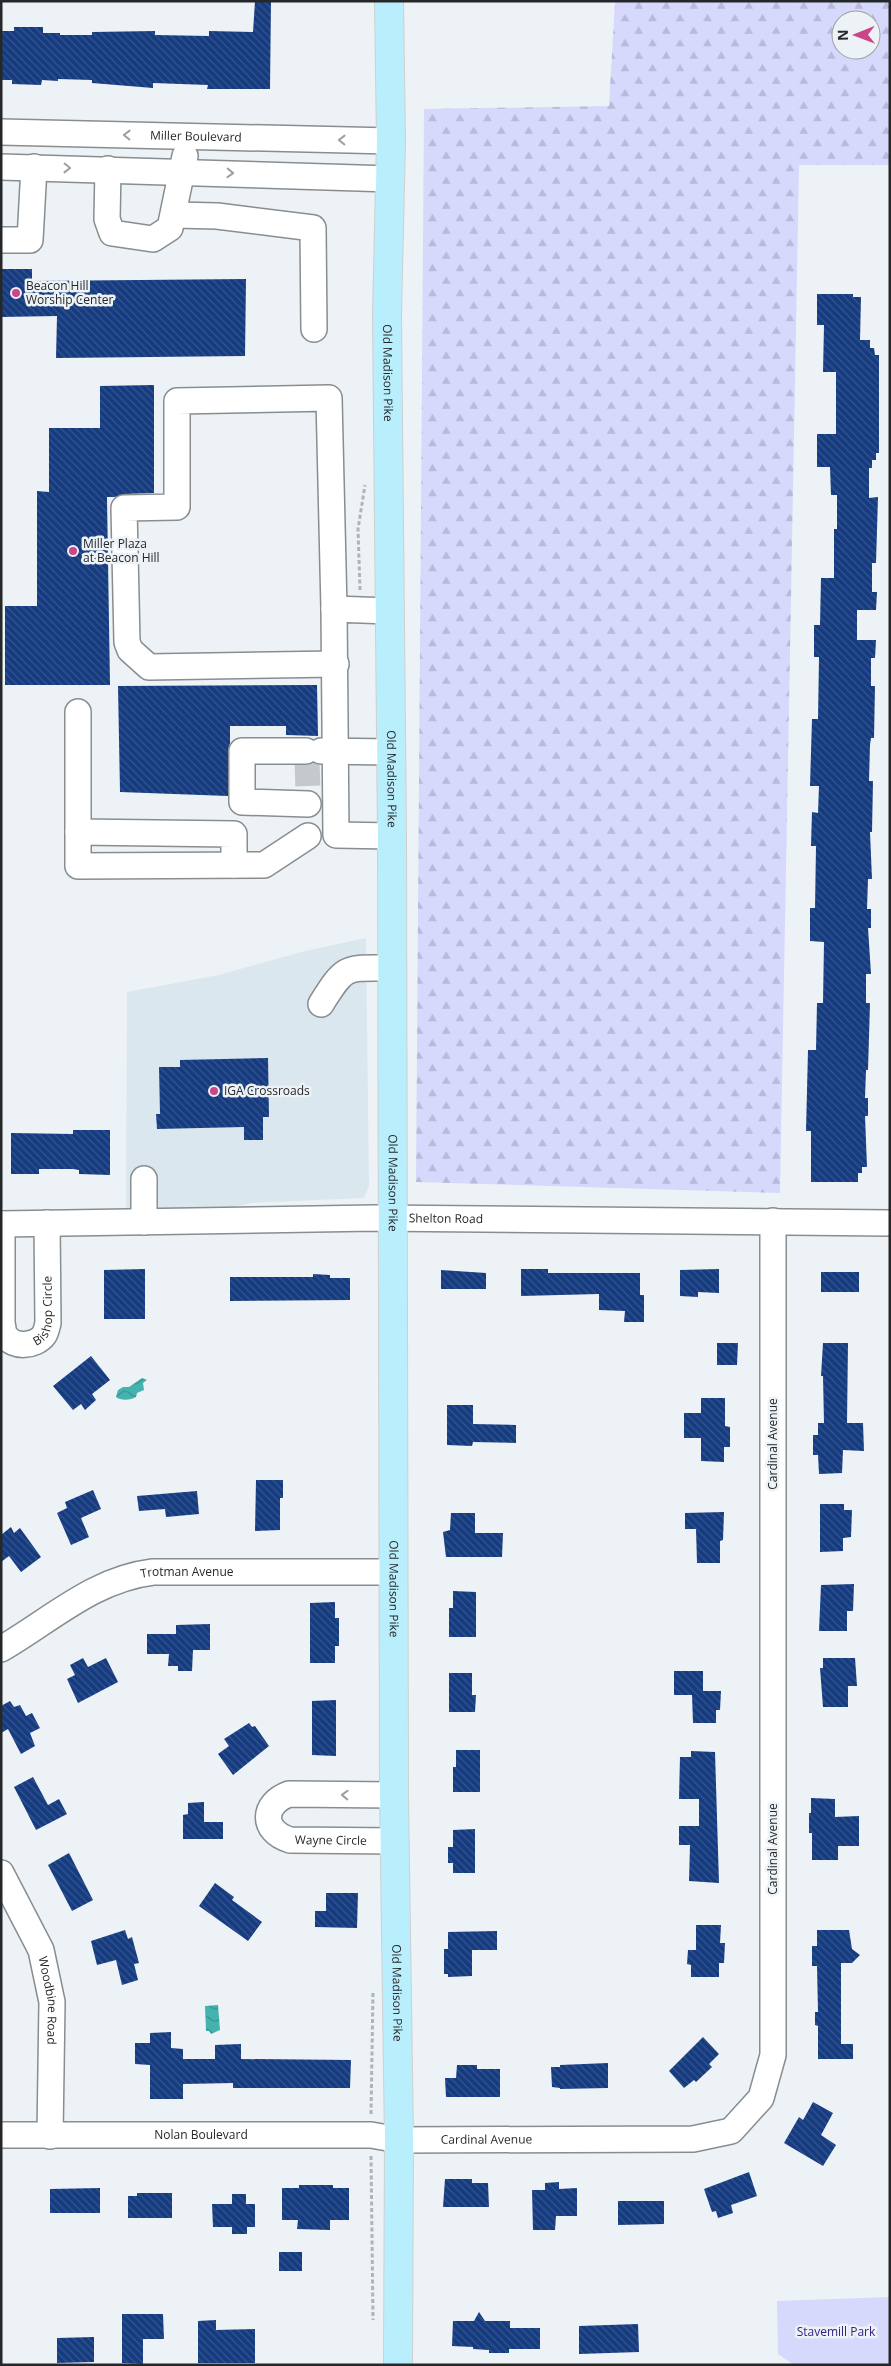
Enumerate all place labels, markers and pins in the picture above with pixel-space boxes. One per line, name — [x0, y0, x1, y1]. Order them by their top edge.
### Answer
place label: Beacon Hill Worship Center — [26, 277, 113, 308]
marker: Beacon Hill Worship Center — [10, 287, 22, 299]
place label: Miller Plaza at Beacon Hill — [83, 535, 160, 566]
marker: Miller Plaza at Beacon Hill — [67, 545, 79, 557]
place label: IGA Crossroads — [224, 1082, 310, 1099]
marker: IGA Crossroads — [208, 1085, 220, 1097]

